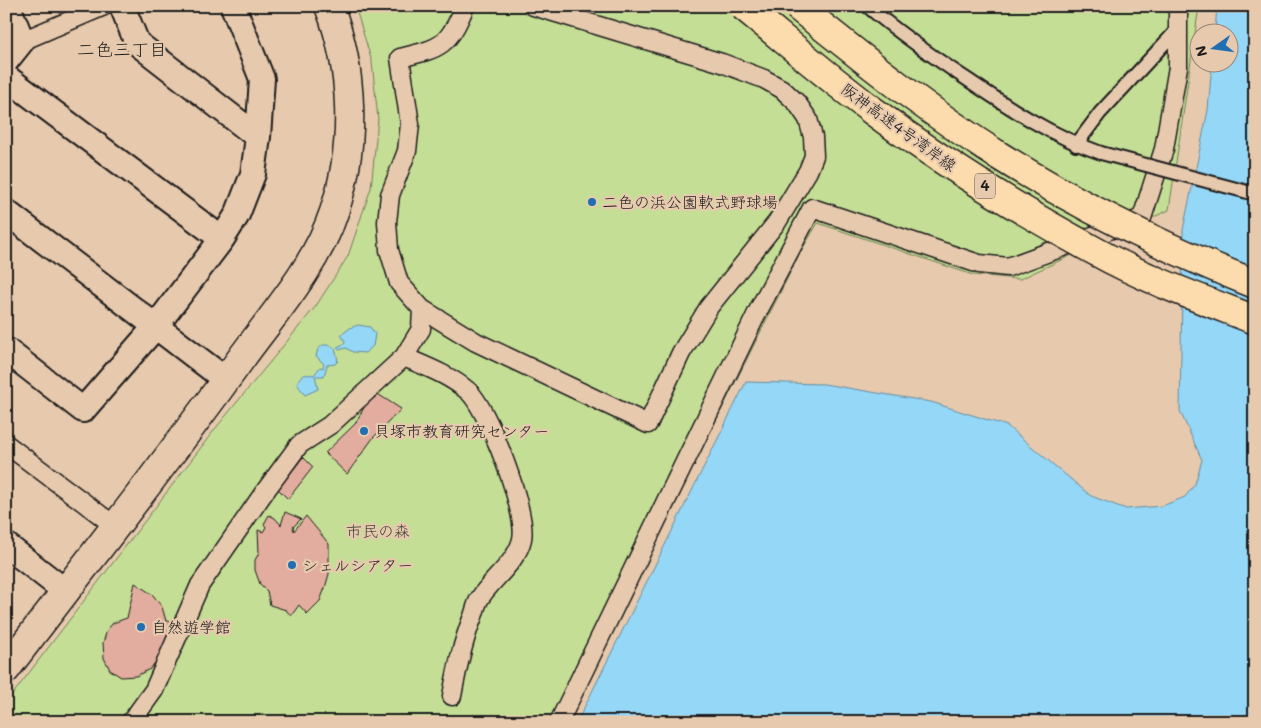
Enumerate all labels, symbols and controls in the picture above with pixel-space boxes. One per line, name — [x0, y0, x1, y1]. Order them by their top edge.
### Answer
north arrow — [1188, 22, 1238, 72]
district label: 二色三丁目 — [77, 37, 167, 61]
text: N — [1190, 44, 1211, 59]
street label: 阪神高速4号湾岸線 — [838, 78, 961, 175]
road number: 4 — [975, 174, 995, 198]
place label: 二色の浜公園軟式野球場 — [602, 191, 778, 212]
marker: 二色の浜公園軟式野球場 — [586, 196, 598, 208]
place label: 貝塚市教育研究センター — [374, 420, 549, 441]
marker: 貝塚市教育研究センター — [358, 425, 370, 437]
park label: 市民の森 — [346, 520, 410, 541]
place label: シェルシアター — [302, 554, 413, 575]
marker: シェルシアター — [286, 559, 298, 571]
place label: 自然遊学館 — [151, 616, 231, 637]
marker: 自然遊学館 — [135, 621, 147, 633]

